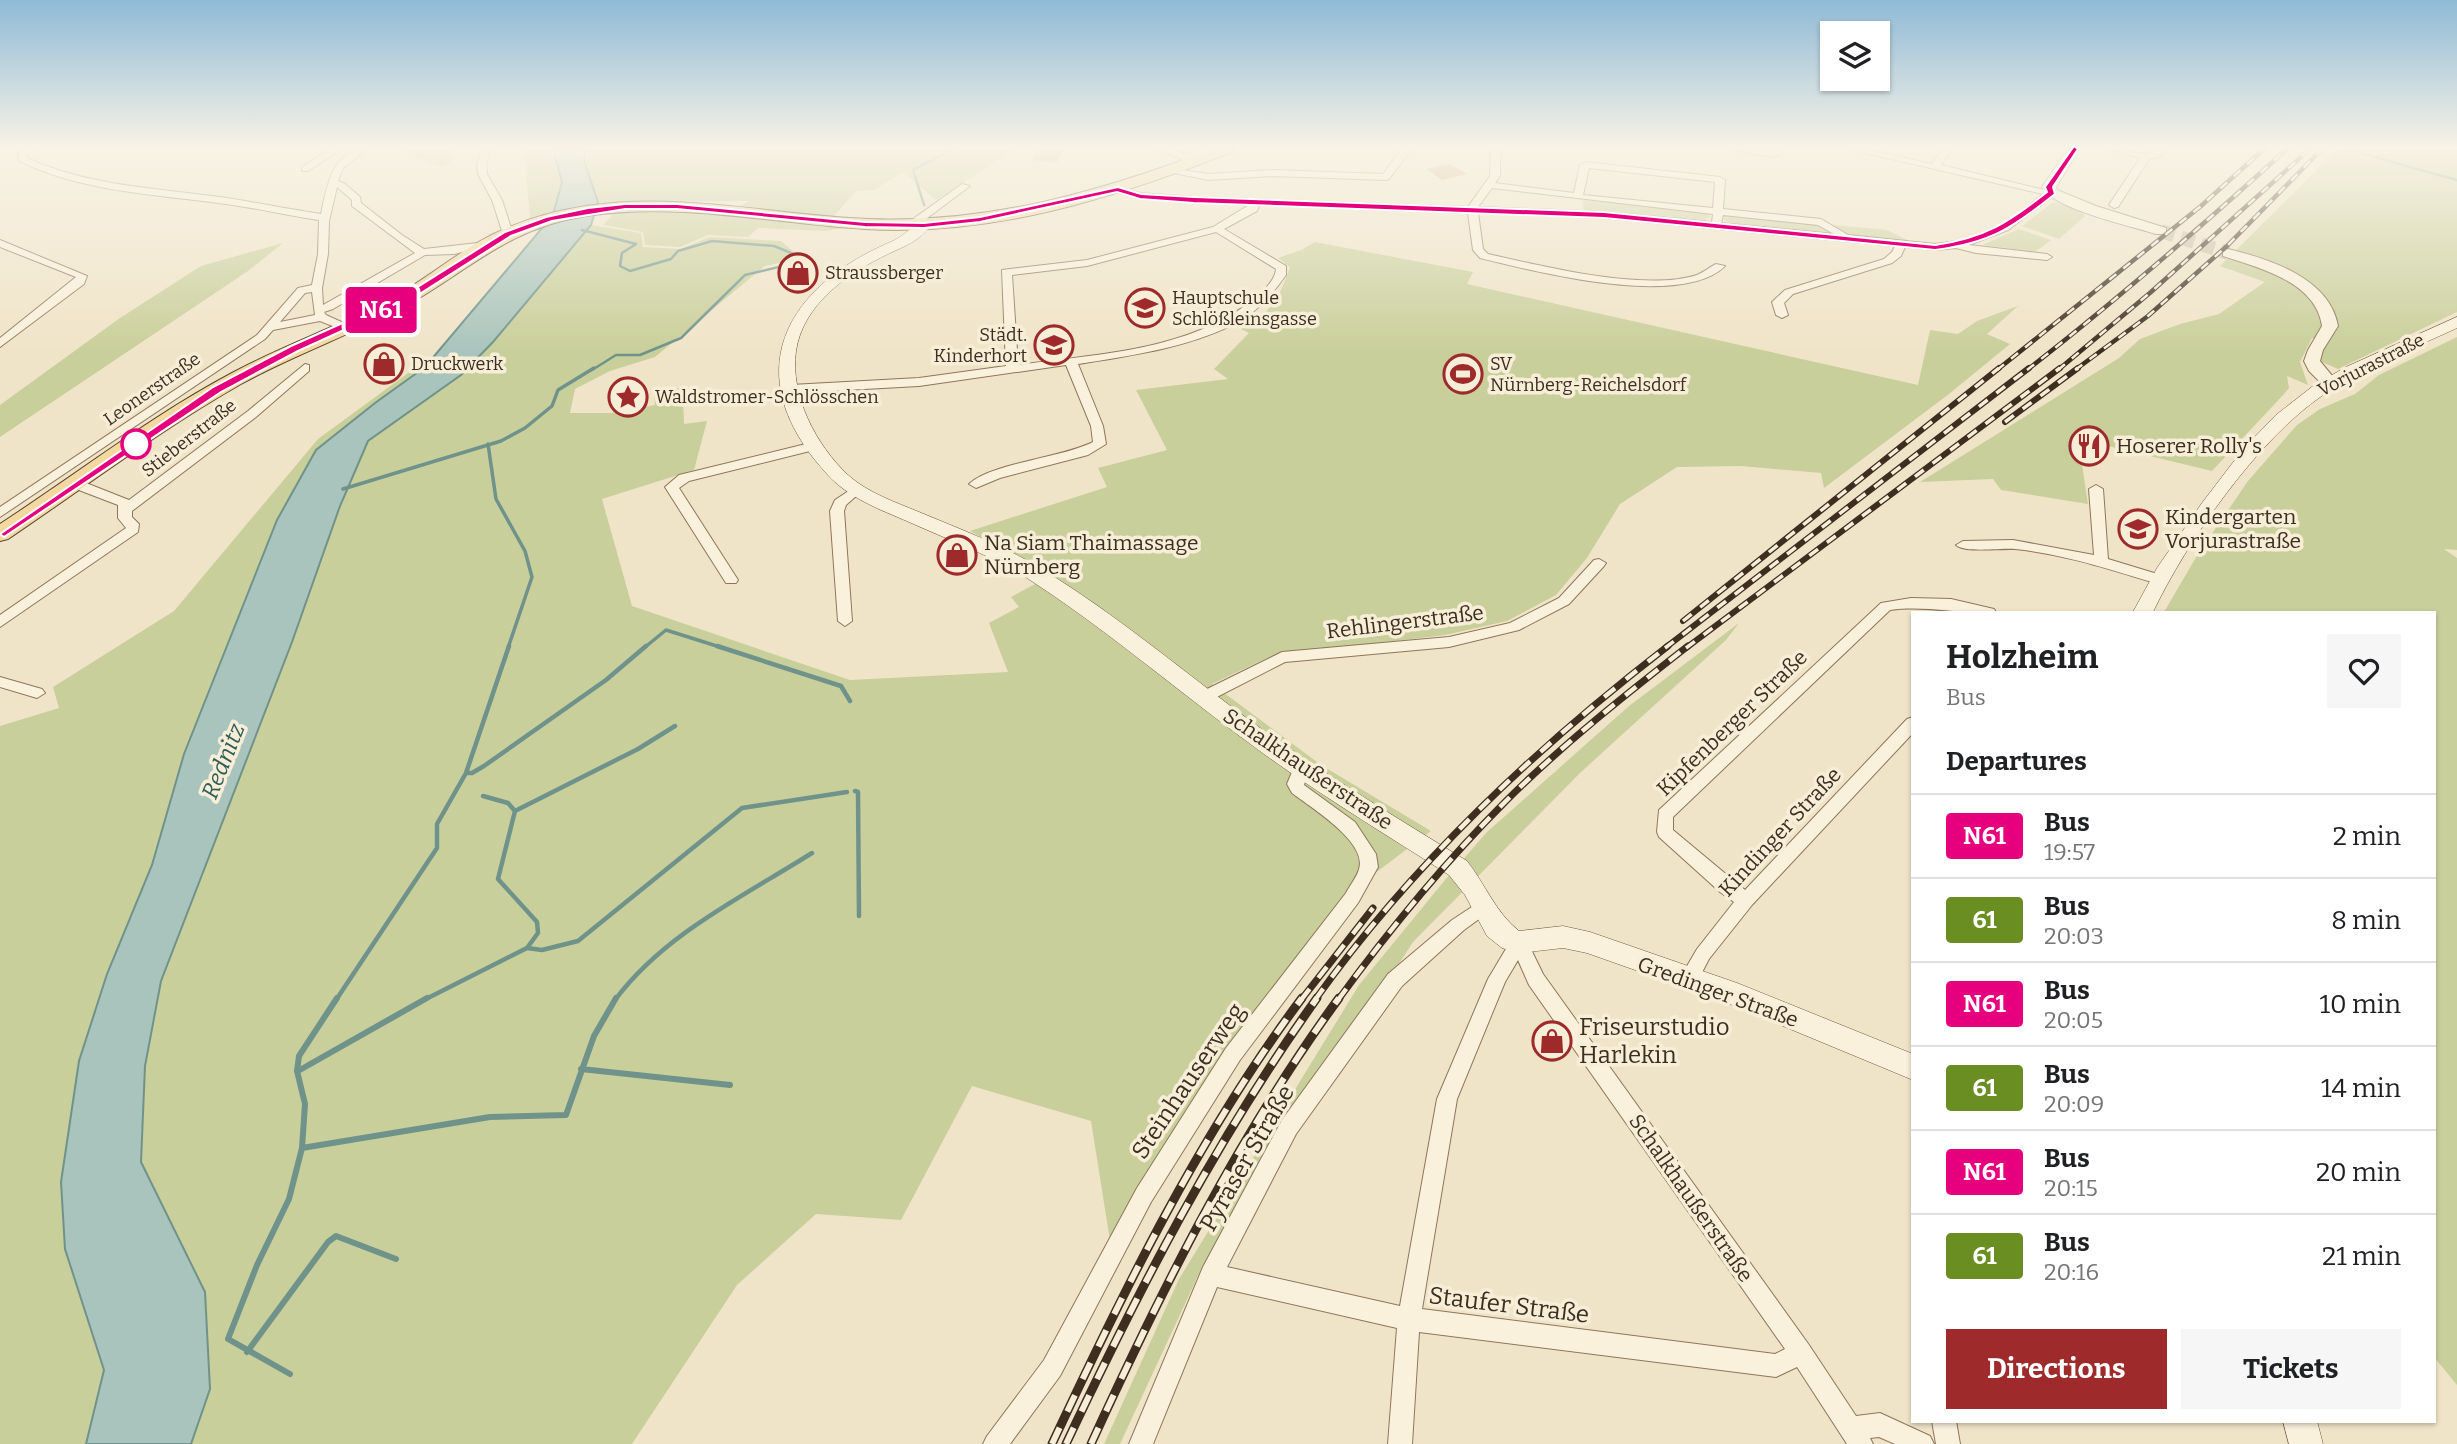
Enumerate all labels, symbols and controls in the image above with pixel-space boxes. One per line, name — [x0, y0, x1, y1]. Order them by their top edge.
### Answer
map controls — [1820, 21, 1890, 91]
button: layers — [1820, 21, 1890, 91]
shop icon: Straussberger — [777, 252, 819, 294]
place label: Straussberger — [825, 262, 943, 284]
line badge: N61 — [341, 287, 421, 333]
school or university icon: Hauptschule Schlößleinsgasse — [1124, 287, 1166, 329]
place label: Hauptschule Schlößleinsgasse — [1172, 287, 1317, 330]
text: N61 — [360, 296, 402, 324]
place label: Städt. Kinderhort — [934, 324, 1027, 367]
school or university icon: Städt. Kinderhort — [1033, 324, 1075, 366]
street label: Vorjurastraße — [2314, 329, 2428, 401]
shop icon: Druckwerk — [363, 343, 405, 385]
street label: Leonerstraße — [100, 348, 204, 430]
place label: Druckwerk — [411, 353, 504, 375]
sports icon: SV Nürnberg-Reichelsdorf — [1442, 353, 1484, 395]
place label: SV Nürnberg-Reichelsdorf — [1490, 353, 1688, 396]
place icon: Waldstromer-Schlösschen — [607, 376, 649, 418]
place label: Waldstromer-Schlösschen — [655, 386, 879, 408]
street label: Stieberstraße — [137, 394, 241, 482]
restaurant icon: Hoserer Rolly's — [2068, 425, 2110, 467]
unlabelled marker — [121, 429, 151, 459]
place label: Hoserer Rolly's — [2116, 433, 2262, 459]
place label: Kindergarten Vorjurastraße — [2165, 504, 2301, 554]
school or university icon: Kindergarten Vorjurastraße — [2117, 508, 2159, 550]
place label: Na Siam Thaimassage Nürnberg — [984, 530, 1198, 580]
shop icon: Na Siam Thaimassage Nürnberg — [936, 534, 978, 576]
street label: Rehlingerstraße — [1325, 599, 1485, 645]
button: heart — [2327, 634, 2401, 708]
text: Holzheim — [1946, 637, 2098, 677]
street label: Kipfenberger Straße — [1651, 644, 1813, 802]
text: Bus — [1946, 683, 1986, 711]
street label: Schalkhaußerstraße — [1218, 703, 1398, 835]
water label: Rednitz — [195, 719, 251, 803]
text: Departures — [1946, 746, 2087, 777]
street label: Kindinger Straße — [1713, 762, 1847, 902]
text: Bus — [2044, 807, 2090, 838]
text: 2 min — [2333, 821, 2401, 852]
text: N61 — [1963, 822, 2006, 850]
text: 19:57 — [2044, 838, 2095, 866]
text: Bus — [2044, 891, 2090, 922]
text: 8 min — [2331, 905, 2401, 936]
text: 61 — [1972, 906, 1997, 934]
text: 20:03 — [2044, 922, 2104, 950]
street label: Gredinger Straße — [1634, 951, 1802, 1033]
text: Bus — [2044, 975, 2090, 1006]
text: 10 min — [2320, 989, 2401, 1020]
text: N61 — [1963, 990, 2006, 1018]
street label: Steinhauserweg — [1126, 998, 1250, 1164]
text: 20:05 — [2044, 1006, 2103, 1034]
place label: Friseurstudio Harlekin — [1579, 1013, 1730, 1069]
shop icon: Friseurstudio Harlekin — [1531, 1020, 1573, 1062]
text: Bus — [2044, 1059, 2090, 1090]
text: 14 min — [2321, 1073, 2401, 1104]
text: 61 — [1972, 1074, 1997, 1102]
street label: Pyraser Straße — [1194, 1080, 1300, 1236]
text: 20:09 — [2044, 1090, 2104, 1118]
street label: Schalkhaußerstraße — [1623, 1109, 1759, 1287]
text: Bus — [2044, 1143, 2090, 1174]
text: 20 min — [2316, 1157, 2401, 1188]
text: N61 — [1963, 1158, 2006, 1186]
text: 20:15 — [2044, 1174, 2098, 1202]
text: Bus — [2044, 1227, 2090, 1258]
text: 21 min — [2322, 1241, 2401, 1272]
text: 61 — [1972, 1242, 1997, 1270]
text: 20:16 — [2044, 1258, 2099, 1286]
street label: Staufer Straße — [1427, 1281, 1591, 1329]
button: Directions — [1946, 1329, 2167, 1409]
button: Tickets — [2181, 1329, 2401, 1409]

